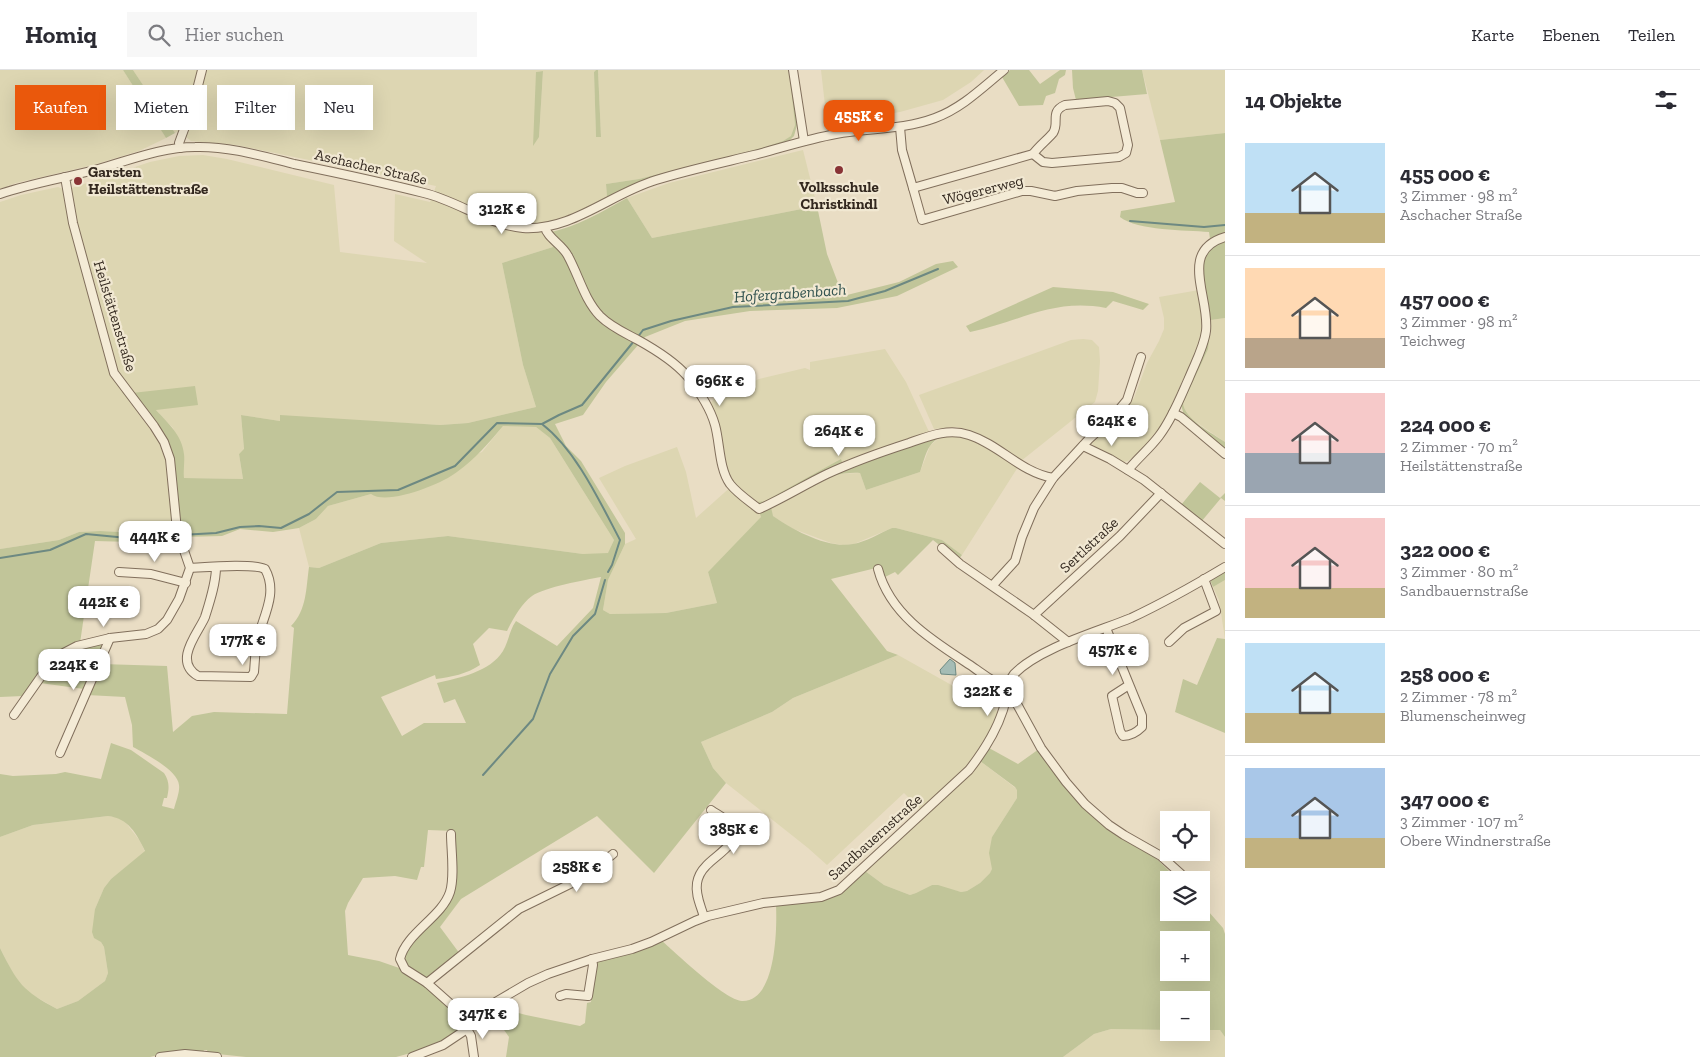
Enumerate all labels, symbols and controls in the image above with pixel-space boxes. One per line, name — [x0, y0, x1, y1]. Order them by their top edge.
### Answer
search box — [127, 12, 477, 57]
text: Homiq — [25, 20, 97, 49]
icon: search — [145, 21, 173, 49]
text: Hier suchen — [185, 23, 284, 46]
text: Karte — [1471, 24, 1514, 46]
text: Ebenen — [1542, 24, 1600, 46]
text: Teilen — [1628, 24, 1675, 46]
chip: Kaufen — [15, 85, 106, 130]
chip: Mieten — [116, 85, 207, 130]
chip: Filter — [217, 85, 295, 130]
chip: Neu — [305, 85, 373, 130]
icon: filters — [1652, 86, 1680, 114]
text: 14 Objekte — [1245, 88, 1342, 113]
pin: 455K € — [818, 100, 900, 142]
text: 455K € — [834, 106, 884, 125]
street label: Aschacher Straße — [313, 145, 429, 189]
text: 455 000 € — [1400, 161, 1490, 186]
place label: Garsten Heilstättenstraße — [88, 163, 208, 198]
icon: home — [1285, 163, 1345, 223]
marker: Volksschule Christkindl — [833, 164, 845, 176]
street label: Wögererweg — [941, 171, 1025, 209]
marker: Garsten Heilstättenstraße — [72, 175, 84, 187]
place label: Volksschule Christkindl — [799, 178, 879, 213]
text: 3 Zimmer · 98 m² — [1400, 186, 1518, 205]
pin: 312K € — [461, 192, 543, 235]
text: 312K € — [479, 199, 525, 218]
text: Aschacher Straße — [1400, 205, 1522, 224]
street label: Heilstättenstraße — [90, 258, 140, 374]
water label: Hofergrabenbach — [733, 280, 847, 306]
text: 457 000 € — [1400, 287, 1490, 312]
icon: home — [1285, 288, 1345, 348]
text: 3 Zimmer · 98 m² — [1400, 312, 1518, 331]
text: Teichweg — [1400, 331, 1465, 350]
pin: 696K € — [679, 364, 761, 407]
text: 696K € — [696, 371, 744, 390]
pin: 624K € — [1071, 404, 1153, 447]
text: 624K € — [1087, 411, 1137, 430]
text: 224 000 € — [1400, 412, 1491, 437]
icon: home — [1285, 413, 1345, 473]
pin: 264K € — [798, 414, 880, 457]
text: 264K € — [814, 421, 864, 440]
text: 2 Zimmer · 70 m² — [1400, 437, 1518, 456]
text: Heilstättenstraße — [1400, 456, 1523, 475]
street label: Sertlstraße — [1056, 513, 1122, 577]
pin: 444K € — [114, 520, 196, 563]
text: 444K € — [130, 527, 180, 546]
text: 322 000 € — [1400, 537, 1490, 562]
icon: home — [1285, 538, 1345, 598]
text: 3 Zimmer · 80 m² — [1400, 562, 1518, 581]
text: Sandbauernstraße — [1400, 581, 1528, 600]
pin: 442K € — [63, 586, 145, 628]
text: 442K € — [79, 592, 129, 611]
pin: 177K € — [202, 624, 284, 666]
text: 177K € — [220, 630, 266, 649]
pin: 457K € — [1072, 634, 1154, 676]
text: 457K € — [1089, 640, 1137, 659]
pin: 224K € — [33, 648, 115, 691]
text: 224K € — [49, 655, 99, 674]
text: 258 000 € — [1400, 662, 1490, 687]
icon: home — [1285, 663, 1345, 723]
pin: 322K € — [947, 674, 1029, 717]
text: 322K € — [964, 681, 1012, 700]
text: 2 Zimmer · 78 m² — [1400, 687, 1517, 706]
text: Blumenscheinweg — [1400, 706, 1526, 725]
text: 347 000 € — [1400, 787, 1490, 812]
icon: home — [1285, 788, 1345, 848]
street label: Sandbauernstraße — [824, 790, 926, 884]
map controls — [1160, 811, 1210, 1041]
button: locate — [1160, 811, 1210, 861]
pin: 385K € — [693, 812, 775, 855]
text: 3 Zimmer · 107 m² — [1400, 812, 1523, 831]
text: 385K € — [710, 819, 758, 838]
text: Obere Windnerstraße — [1400, 831, 1551, 850]
pin: 258K € — [536, 850, 618, 893]
text: 258K € — [553, 857, 601, 876]
button: layers — [1160, 871, 1210, 921]
button: + — [1160, 931, 1210, 981]
button: − — [1160, 991, 1210, 1041]
pin: 347K € — [442, 998, 524, 1040]
text: 347K € — [459, 1004, 507, 1023]

